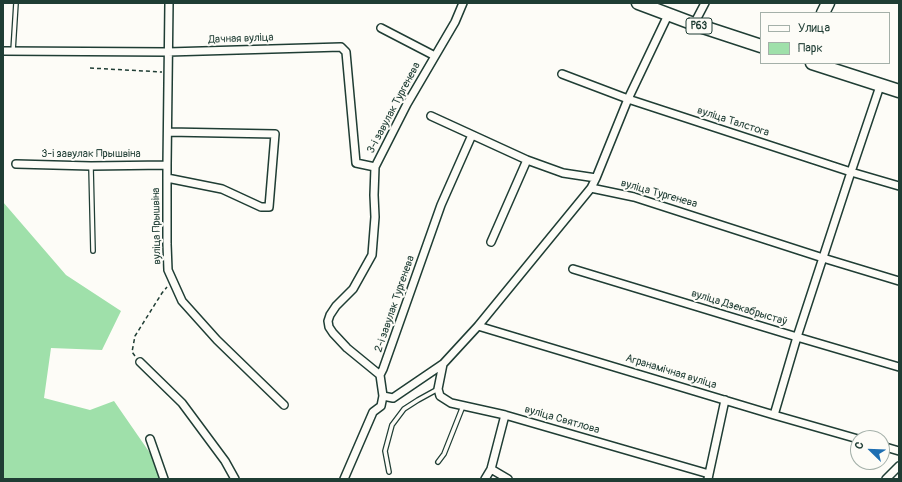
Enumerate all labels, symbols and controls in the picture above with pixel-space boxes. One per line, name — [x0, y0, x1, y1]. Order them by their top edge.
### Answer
legend — [760, 12, 890, 64]
road number: Р63 — [686, 18, 712, 34]
text: Улица — [798, 21, 830, 36]
street label: Дачная вуліца — [208, 31, 274, 47]
text: Парк — [798, 41, 823, 56]
street label: 3-і завулак Тургенева — [364, 60, 424, 156]
street label: вуліца Талстога — [695, 104, 771, 140]
street label: 3-і завулак Прышвіна — [41, 147, 141, 161]
street label: вуліца Тургенева — [619, 177, 699, 211]
street label: вуліца Прышвіна — [150, 187, 164, 265]
street label: 2-і завулак Тургенева — [372, 254, 418, 354]
street label: вуліца Дзекабрыстаў — [690, 287, 788, 329]
street label: Агранамічная вуліца — [624, 352, 718, 392]
street label: вуліца Святлова — [523, 403, 601, 437]
north arrow — [850, 430, 890, 470]
text: С — [852, 440, 867, 451]

